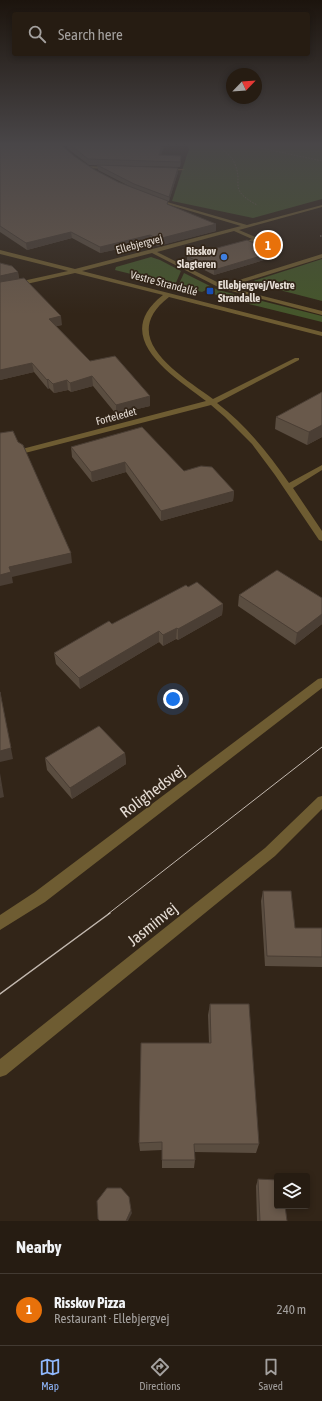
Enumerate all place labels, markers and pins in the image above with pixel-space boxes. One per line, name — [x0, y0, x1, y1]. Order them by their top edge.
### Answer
pin: 1 — [255, 230, 281, 260]
place label: Risskov Slagteren — [177, 245, 216, 270]
marker: Risskov Slagteren — [219, 252, 229, 262]
place label: Ellebjergvej/Vestre Strandalle — [218, 279, 295, 304]
marker: Ellebjergvej/Vestre Strandalle — [205, 286, 215, 296]

